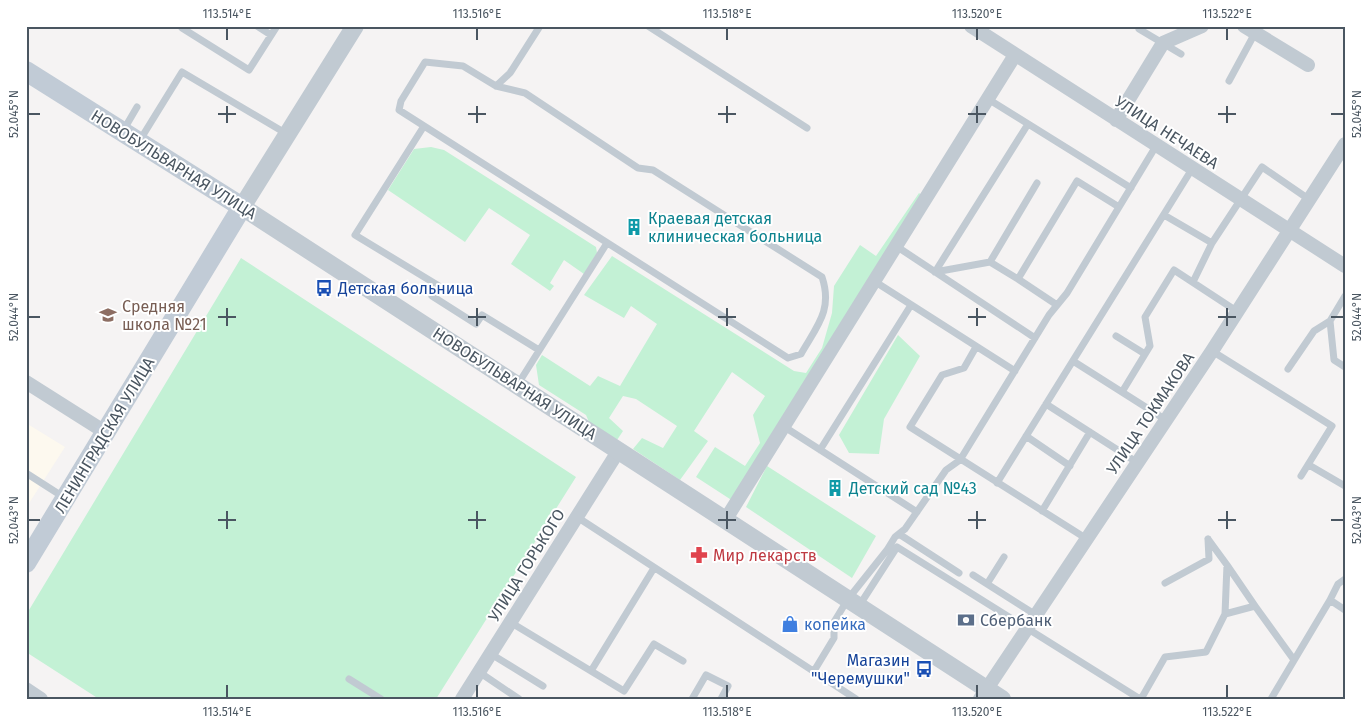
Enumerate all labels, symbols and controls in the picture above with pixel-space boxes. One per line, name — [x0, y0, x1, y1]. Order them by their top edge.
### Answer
text: 113.514°E — [203, 7, 251, 21]
text: 113.516°E — [453, 7, 501, 21]
text: 113.518°E — [702, 7, 752, 21]
text: 113.520°E — [952, 7, 1002, 21]
text: 113.522°E — [1202, 7, 1252, 21]
text: 52.045°N — [7, 90, 21, 138]
text: 52.045°N — [1350, 90, 1364, 138]
street label: УЛИЦА НЕЧАЕВА — [1111, 92, 1223, 173]
street label: НОВОБУЛЬВАРНАЯ УЛИЦА — [88, 106, 261, 224]
place label: Краевая детская клиническая больница — [648, 209, 822, 246]
building icon: Краевая детская клиническая больница — [624, 217, 644, 237]
bus stop icon: Детская больница — [314, 278, 334, 298]
place label: Детская больница — [337, 279, 473, 298]
text: 52.044°N — [7, 293, 21, 341]
text: 52.044°N — [1350, 293, 1364, 341]
place label: Средняя школа №21 — [122, 297, 207, 334]
school or university icon: Средняя школа №21 — [98, 305, 118, 325]
street label: НОВОБУЛЬВАРНАЯ УЛИЦА — [429, 323, 601, 444]
street label: УЛИЦА ТОКМАКОВА — [1103, 348, 1199, 478]
street label: ЛЕНИНГРАДСКАЯ УЛИЦА — [50, 353, 159, 517]
building icon: Детский сад №43 — [825, 478, 845, 498]
place label: Детский сад №43 — [848, 479, 977, 498]
text: 52.043°N — [7, 496, 21, 544]
text: 52.043°N — [1350, 496, 1364, 544]
street label: УЛИЦА ГОРЬКОГО — [484, 506, 569, 625]
pharmacy icon: Мир лекарств — [689, 545, 709, 565]
place label: Мир лекарств — [713, 546, 817, 565]
bank icon: Сбербанк — [956, 610, 976, 630]
place label: Сбербанк — [980, 611, 1052, 630]
shop icon: копейка — [780, 614, 800, 634]
place label: копейка — [804, 615, 866, 634]
place label: Магазин "Черемушки" — [811, 651, 910, 688]
bus stop icon: Магазин "Черемушки" — [914, 659, 934, 679]
text: 113.514°E — [203, 705, 251, 719]
text: 113.516°E — [453, 705, 501, 719]
text: 113.518°E — [702, 705, 752, 719]
text: 113.520°E — [952, 705, 1002, 719]
text: 113.522°E — [1202, 705, 1252, 719]

